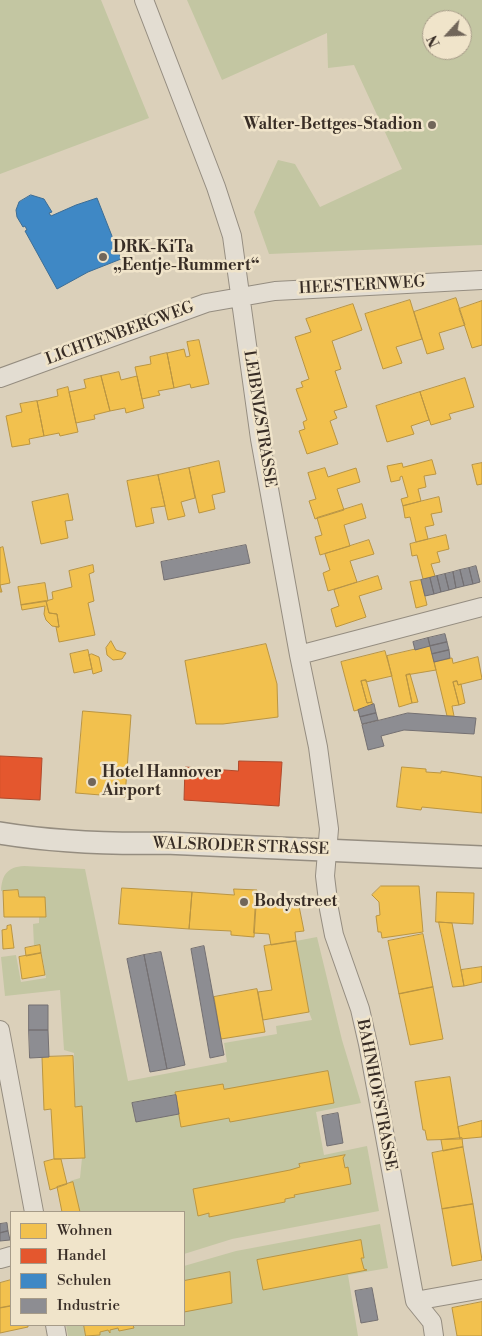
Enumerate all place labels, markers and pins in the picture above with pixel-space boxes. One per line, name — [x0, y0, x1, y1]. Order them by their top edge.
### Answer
place label: Walter-Bettges-Stadion — [243, 115, 422, 135]
marker: Walter-Bettges-Stadion — [426, 119, 438, 131]
place label: DRK-KiTa „Eentje-Rummert“ — [113, 238, 260, 276]
marker: DRK-KiTa „Eentje-Rummert“ — [97, 251, 109, 263]
place label: Hotel Hannover Airport — [102, 763, 222, 801]
marker: Hotel Hannover Airport — [86, 776, 98, 788]
place label: Bodystreet — [254, 892, 337, 912]
marker: Bodystreet — [238, 896, 250, 908]

